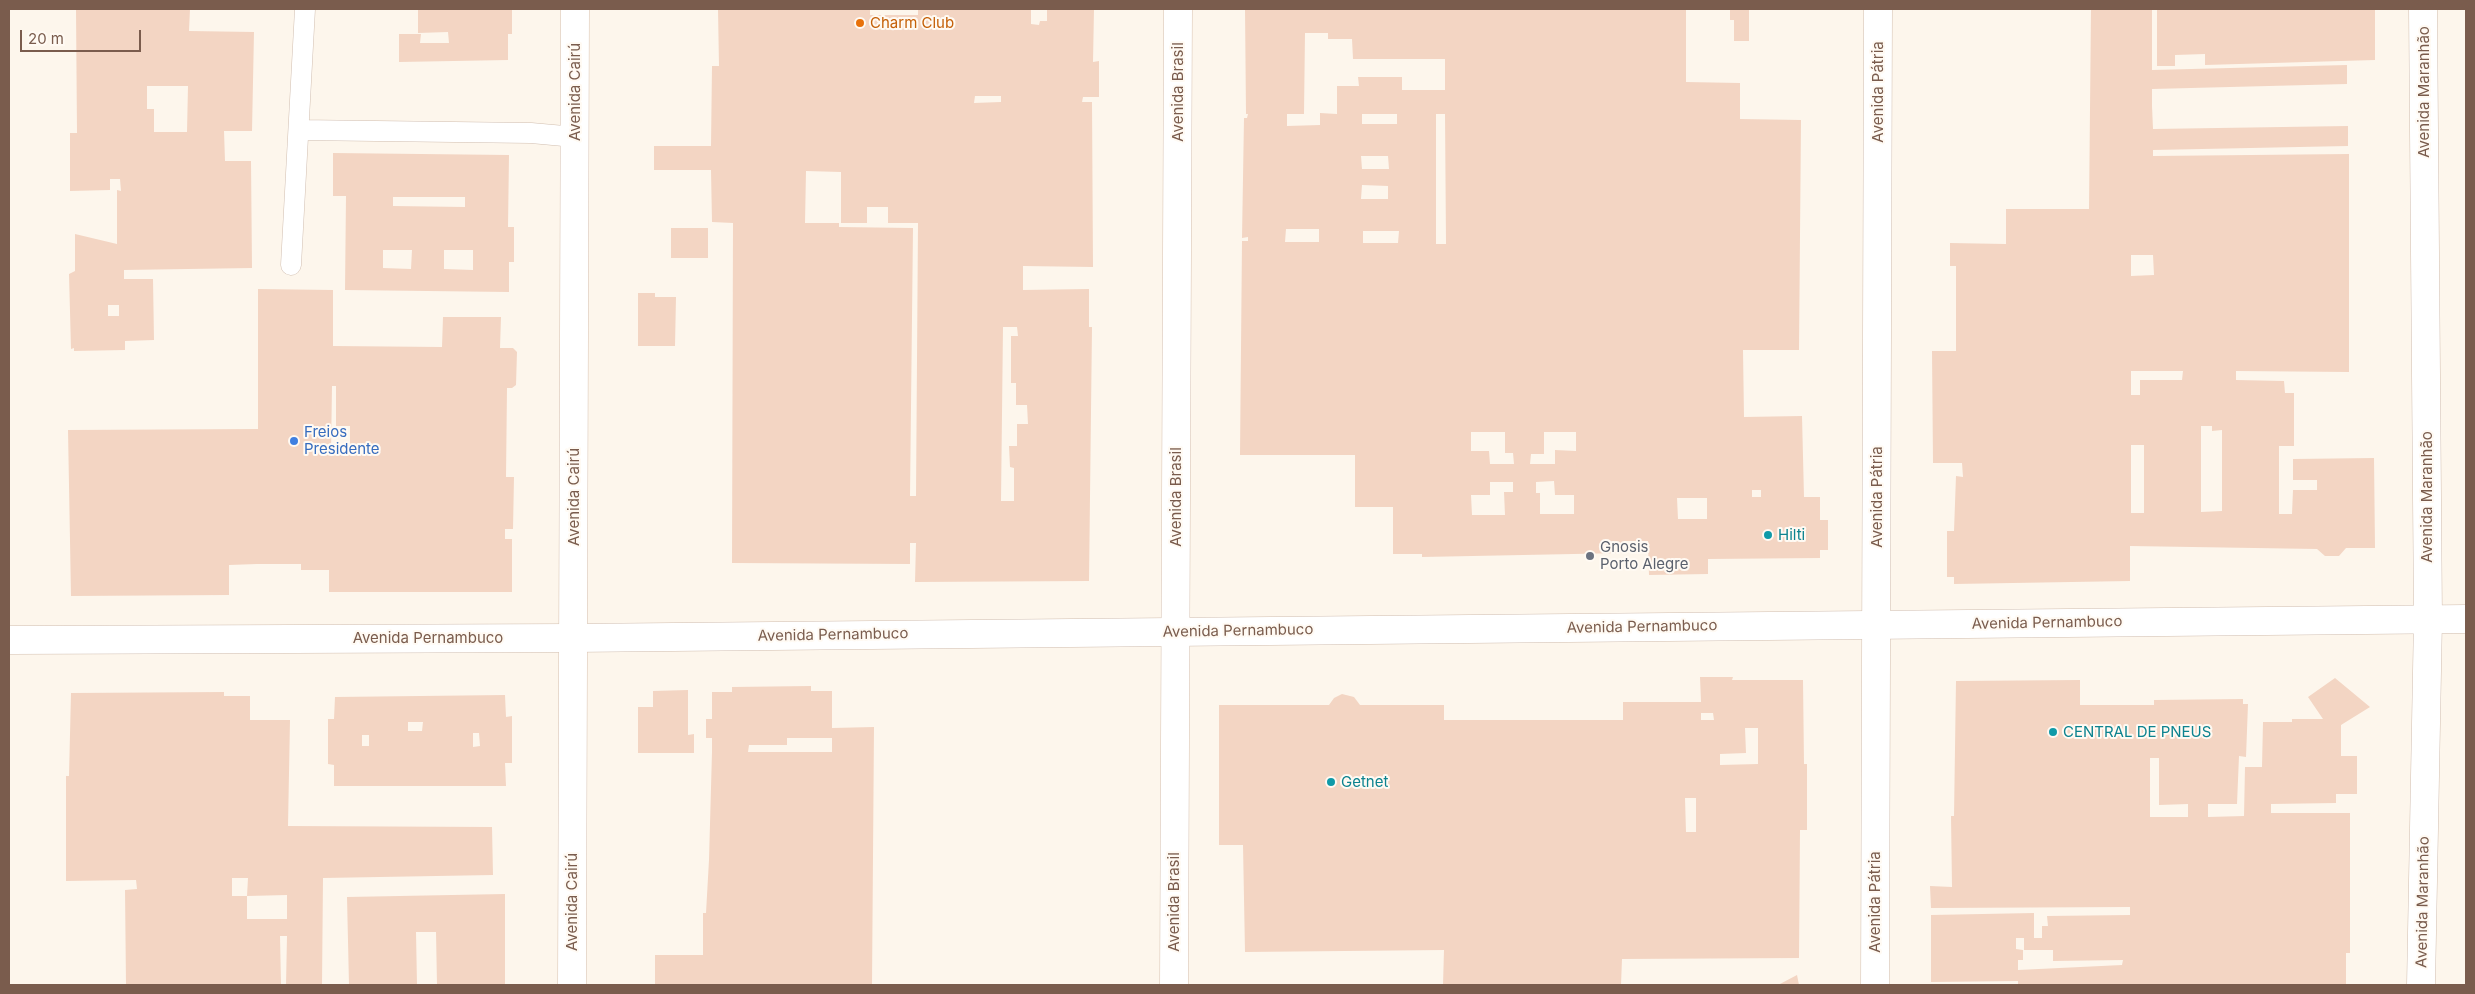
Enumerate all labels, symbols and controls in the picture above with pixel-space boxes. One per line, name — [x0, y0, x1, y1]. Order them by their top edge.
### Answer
place label: Charm Club — [870, 14, 954, 32]
marker: Charm Club — [854, 17, 866, 29]
scale bar — [22, 20, 144, 52]
street label: Avenida Maranhão — [2415, 26, 2433, 158]
text: 20 m — [28, 29, 64, 48]
street label: Avenida Pátria — [1869, 41, 1887, 143]
street label: Avenida Brasil — [1169, 42, 1187, 142]
street label: Avenida Cairú — [566, 43, 584, 141]
place label: Freios Presidente — [304, 423, 380, 458]
street label: Avenida Maranhão — [2418, 431, 2436, 563]
marker: Freios Presidente — [288, 435, 300, 447]
street label: Avenida Pátria — [1868, 446, 1886, 548]
street label: Avenida Brasil — [1167, 447, 1185, 547]
street label: Avenida Cairú — [565, 448, 583, 546]
place label: Hilti — [1778, 526, 1805, 544]
marker: Hilti — [1762, 529, 1774, 541]
place label: Gnosis Porto Alegre — [1600, 538, 1688, 573]
marker: Gnosis Porto Alegre — [1584, 550, 1596, 562]
street label: Avenida Pernambuco — [1972, 613, 2122, 633]
street label: Avenida Pernambuco — [1567, 617, 1717, 637]
street label: Avenida Pernambuco — [1163, 621, 1313, 641]
street label: Avenida Pernambuco — [758, 625, 908, 645]
street label: Avenida Pernambuco — [353, 629, 503, 647]
place label: CENTRAL DE PNEUS — [2063, 723, 2211, 741]
marker: CENTRAL DE PNEUS — [2047, 726, 2059, 738]
place label: Getnet — [1341, 773, 1388, 791]
marker: Getnet — [1325, 776, 1337, 788]
street label: Avenida Maranhão — [2413, 836, 2433, 968]
street label: Avenida Pátria — [1866, 851, 1884, 953]
street label: Avenida Brasil — [1165, 852, 1183, 952]
street label: Avenida Cairú — [563, 853, 581, 951]

